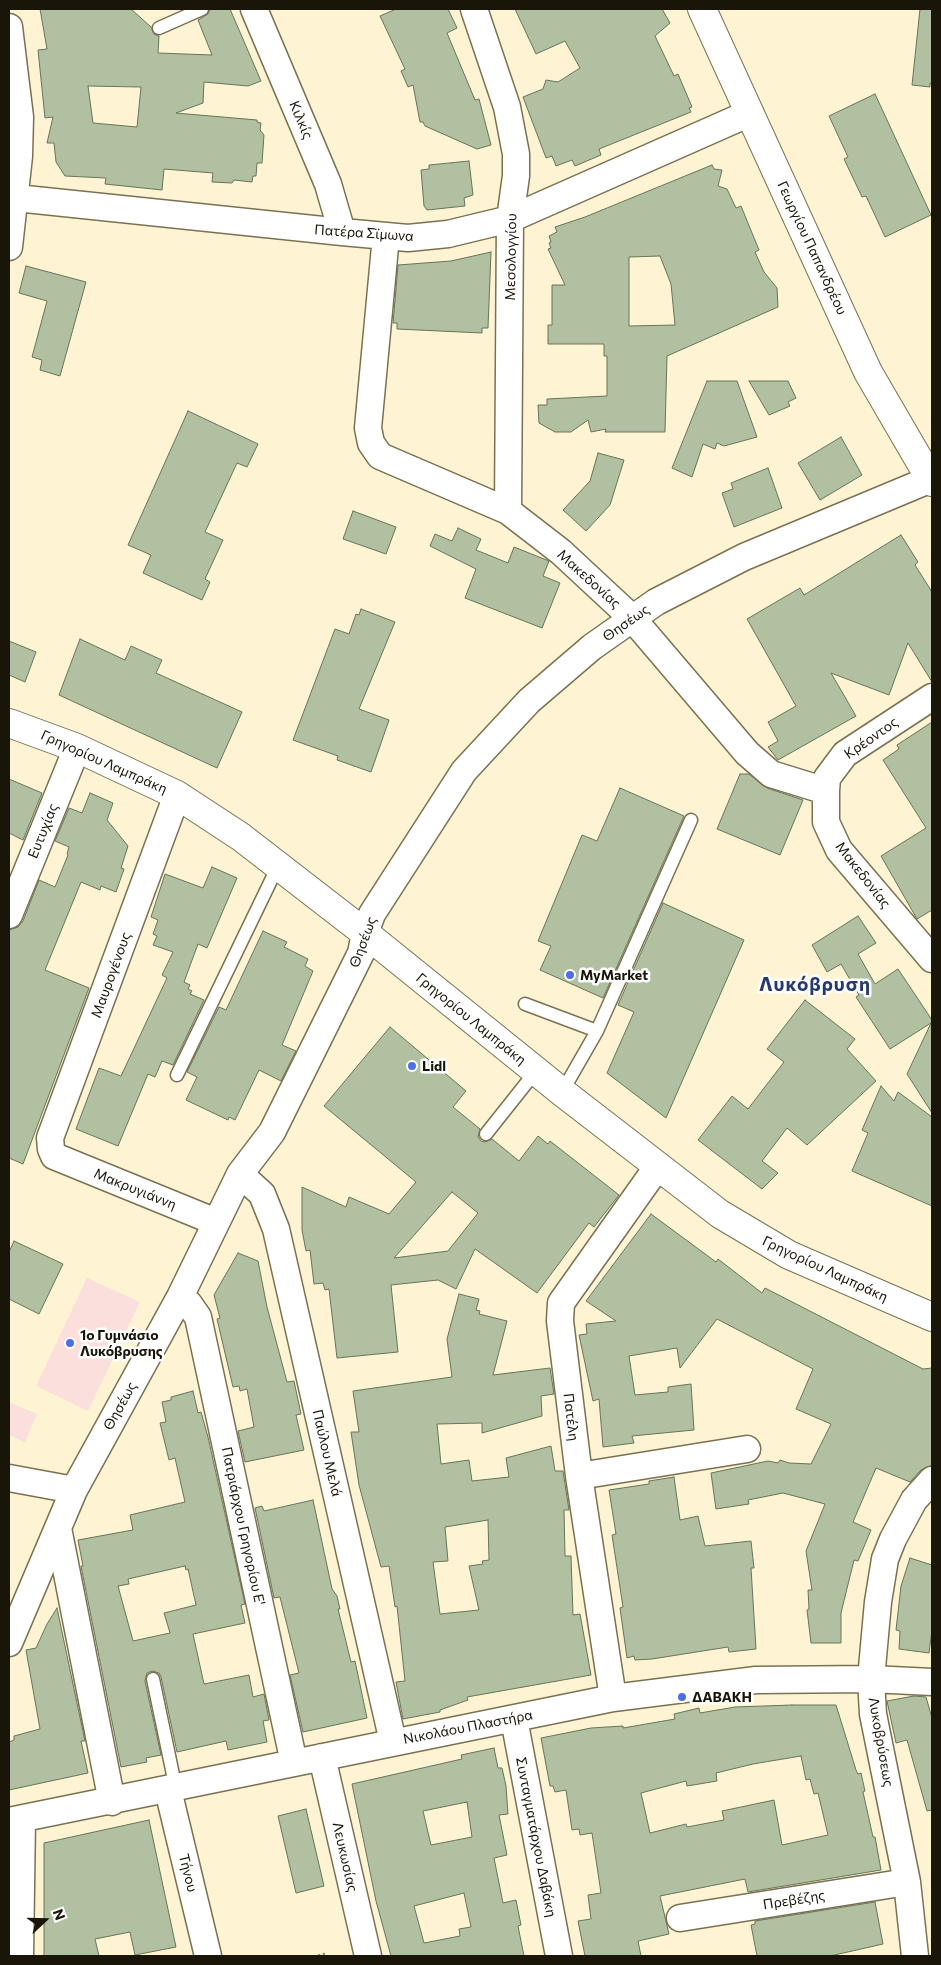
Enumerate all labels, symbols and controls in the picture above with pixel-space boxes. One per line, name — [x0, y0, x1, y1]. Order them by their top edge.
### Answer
street label: Κιλκίς — [286, 98, 316, 142]
street label: Γεωργίου Παπανδρέου — [774, 178, 850, 318]
street label: Μεσολογγίου — [502, 213, 520, 301]
street label: Πατέρα Σϊμωνα — [314, 221, 414, 245]
street label: Μακεδονίας — [554, 546, 624, 612]
street label: Θησέως — [600, 601, 652, 645]
street label: Κρέοντος — [841, 713, 901, 763]
street label: Γρηγορίου Λαμπράκη — [38, 727, 170, 797]
street label: Ευτυχίας — [24, 801, 62, 861]
street label: Μακεδονίας — [832, 838, 894, 912]
street label: Θησέως — [346, 914, 380, 970]
street label: Μαυρογένους — [88, 930, 134, 1020]
place label: MyMarket — [580, 967, 648, 983]
marker: MyMarket — [564, 969, 576, 981]
street label: Γρηγορίου Λαμπράκη — [413, 970, 529, 1068]
district label: Λυκόβρυση — [758, 974, 872, 996]
place label: Lidl — [422, 1058, 446, 1074]
marker: Lidl — [406, 1060, 418, 1072]
street label: Μακρυγιάννη — [91, 1165, 179, 1213]
street label: Γρηγορίου Λαμπράκη — [760, 1233, 890, 1305]
place label: 1ο Γυμνάσιο Λυκόβρυσης — [80, 1327, 163, 1360]
marker: 1ο Γυμνάσιο Λυκόβρυσης — [64, 1337, 76, 1349]
street label: Θησέως — [100, 1379, 140, 1433]
street label: Πατέλη — [560, 1392, 582, 1442]
street label: Παύλου Μελά — [309, 1408, 345, 1498]
street label: Πατριάρχου Γρηγορίου Ε' — [218, 1445, 268, 1607]
place label: ΔΑΒΑΚΗ — [692, 1689, 752, 1705]
marker: ΔΑΒΑΚΗ — [676, 1691, 688, 1703]
street label: Λυκοβρύσεως — [865, 1696, 897, 1788]
street label: Νικολάου Πλαστήρα — [402, 1706, 534, 1748]
street label: Συνταγματάρχου Δαβάκη — [512, 1755, 560, 1919]
street label: Λευκωσίας — [329, 1820, 361, 1894]
street label: Τήνου — [175, 1852, 201, 1894]
street label: Πρεβέζης — [762, 1887, 826, 1913]
north arrow — [20, 1895, 70, 1945]
text: N — [50, 1906, 69, 1922]

